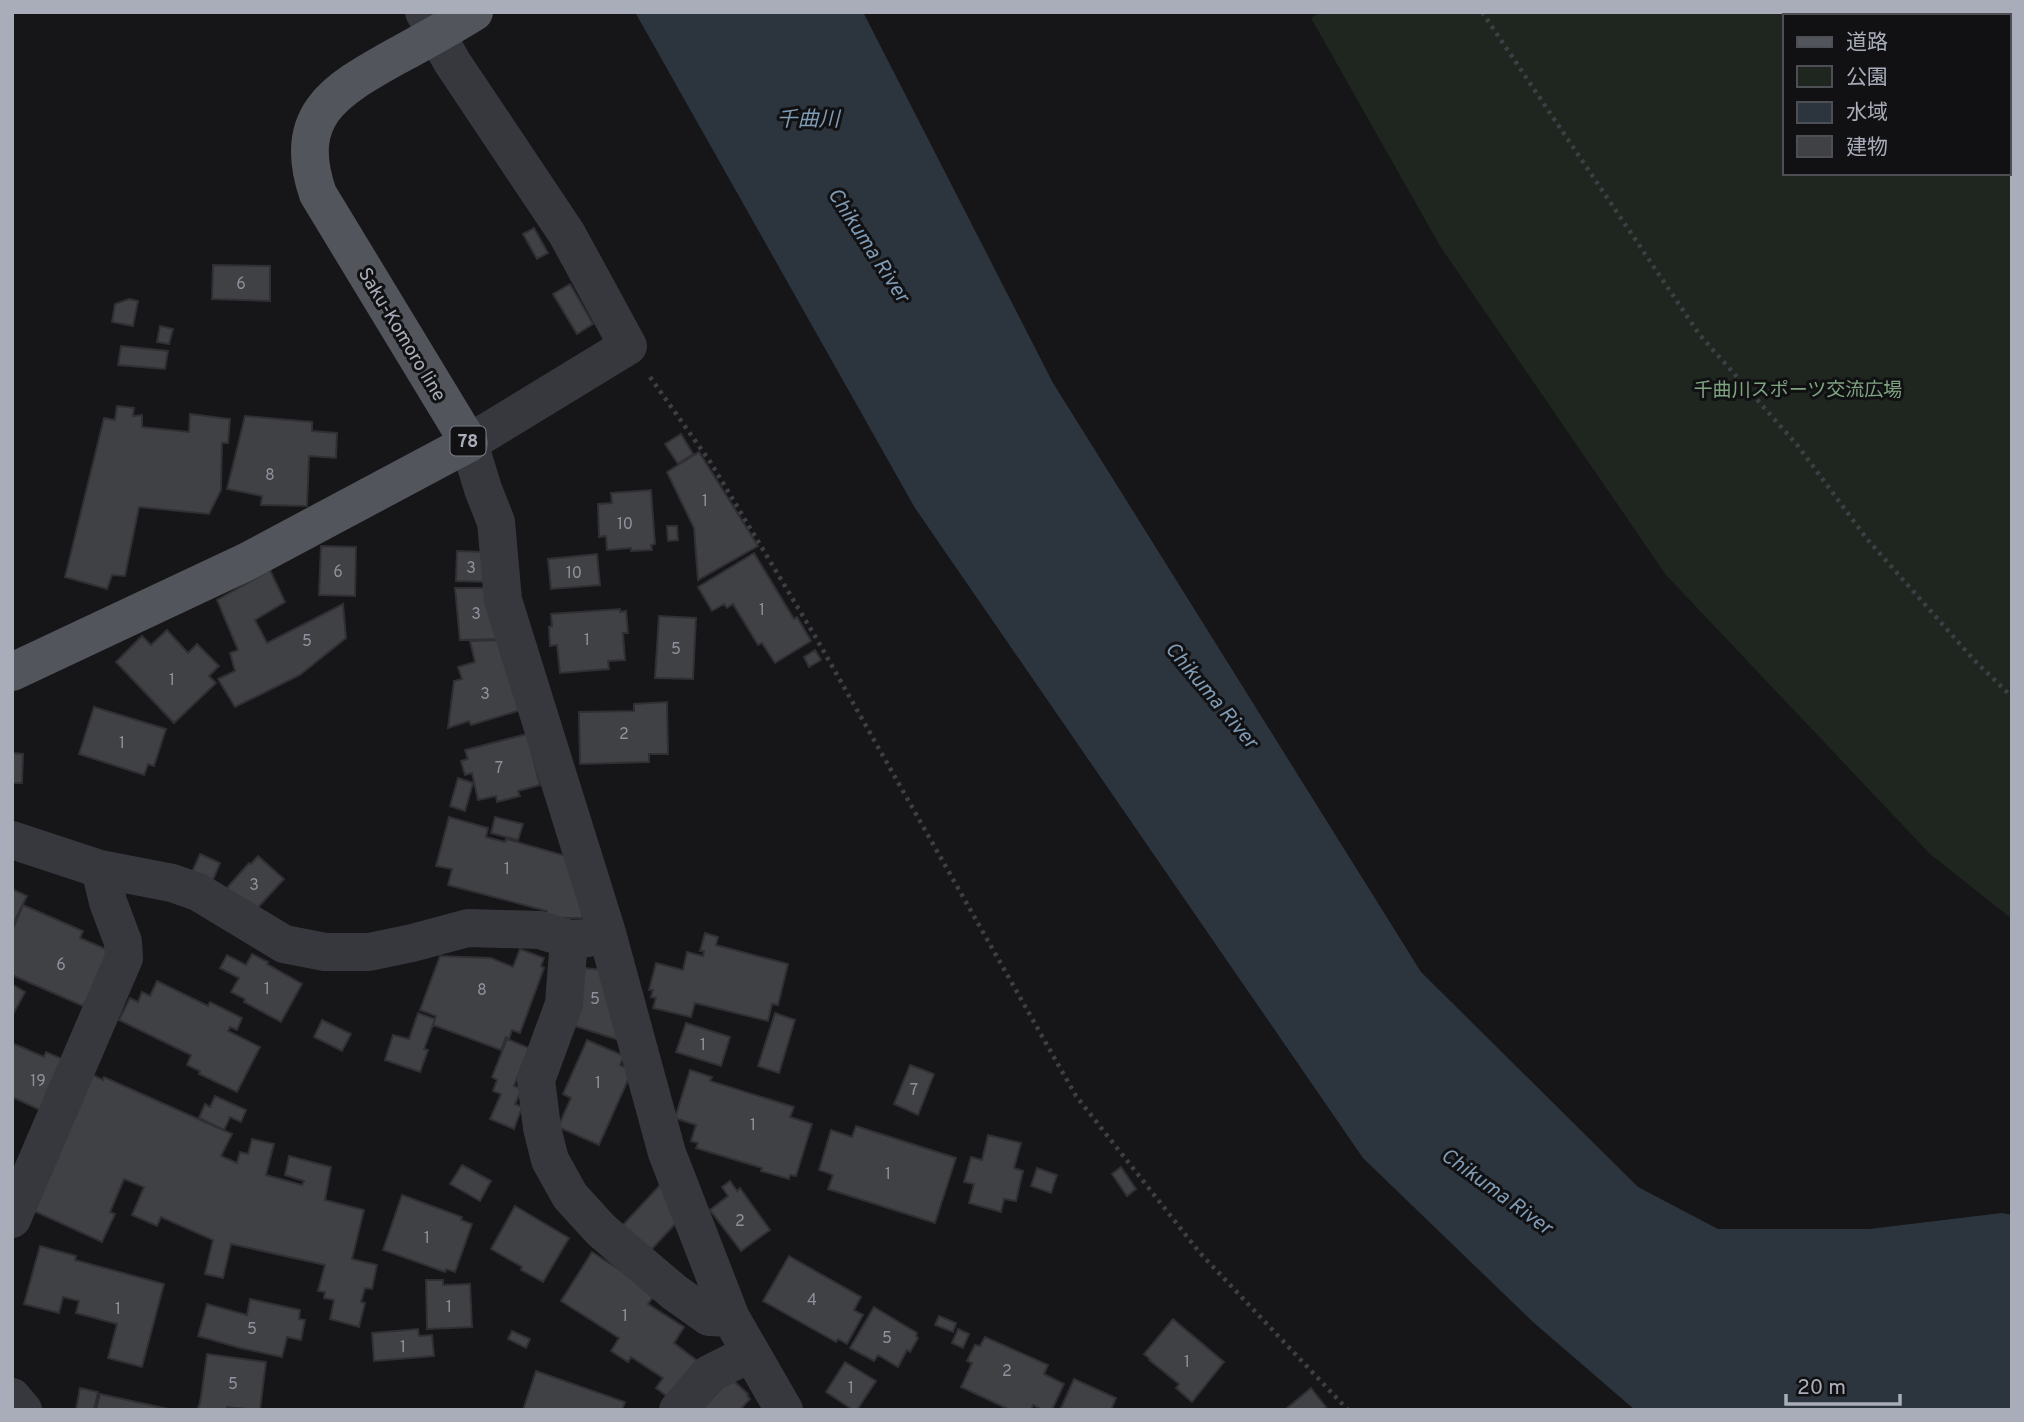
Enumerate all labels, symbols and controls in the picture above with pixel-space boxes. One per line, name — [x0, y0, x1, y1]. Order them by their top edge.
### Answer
legend — [1783, 14, 2010, 175]
text: 道路 — [1846, 30, 1888, 57]
text: 公園 — [1846, 65, 1888, 92]
text: 水域 — [1846, 100, 1888, 127]
water label: 千曲川 — [777, 107, 841, 134]
text: 建物 — [1846, 135, 1888, 162]
water label: Chikuma River — [821, 183, 916, 310]
street label: Saku-Komoro line — [352, 264, 451, 406]
house number: 6 — [236, 275, 246, 295]
park label: 千曲川スポーツ交流広場 — [1694, 379, 1902, 403]
road number: 78 — [450, 426, 486, 456]
house number: 8 — [265, 466, 275, 486]
house number: 1 — [702, 492, 708, 512]
house number: 10 — [617, 515, 633, 535]
house number: 3 — [466, 559, 476, 579]
house number: 6 — [333, 563, 343, 583]
house number: 10 — [566, 564, 582, 584]
house number: 1 — [759, 601, 765, 621]
house number: 3 — [471, 605, 481, 625]
house number: 1 — [584, 631, 590, 651]
house number: 5 — [302, 632, 312, 652]
water label: Chikuma River — [1158, 637, 1265, 757]
house number: 5 — [671, 640, 681, 660]
house number: 1 — [169, 671, 175, 691]
house number: 3 — [480, 685, 490, 705]
house number: 2 — [619, 725, 629, 745]
house number: 1 — [119, 734, 125, 754]
house number: 7 — [495, 759, 503, 779]
house number: 1 — [504, 860, 510, 880]
house number: 3 — [249, 876, 259, 896]
house number: 6 — [56, 956, 66, 976]
house number: 1 — [264, 980, 270, 1000]
house number: 8 — [477, 981, 487, 1001]
house number: 5 — [590, 990, 600, 1010]
house number: 1 — [700, 1036, 706, 1056]
house number: 19 — [30, 1072, 46, 1092]
house number: 1 — [595, 1074, 601, 1094]
house number: 7 — [910, 1081, 918, 1101]
house number: 1 — [750, 1116, 756, 1136]
water label: Chikuma River — [1435, 1143, 1559, 1243]
house number: 1 — [885, 1165, 891, 1185]
house number: 2 — [735, 1212, 745, 1232]
house number: 1 — [424, 1229, 430, 1249]
house number: 4 — [807, 1291, 817, 1311]
house number: 1 — [446, 1298, 452, 1318]
house number: 1 — [115, 1300, 121, 1320]
house number: 1 — [622, 1307, 628, 1327]
house number: 5 — [247, 1320, 257, 1340]
house number: 5 — [882, 1329, 892, 1349]
house number: 1 — [400, 1338, 406, 1358]
house number: 1 — [1184, 1353, 1190, 1373]
house number: 2 — [1002, 1362, 1012, 1382]
scale bar — [1786, 1362, 1900, 1406]
house number: 5 — [228, 1375, 238, 1395]
text: 20 m — [1797, 1375, 1846, 1402]
house number: 1 — [848, 1379, 854, 1399]

